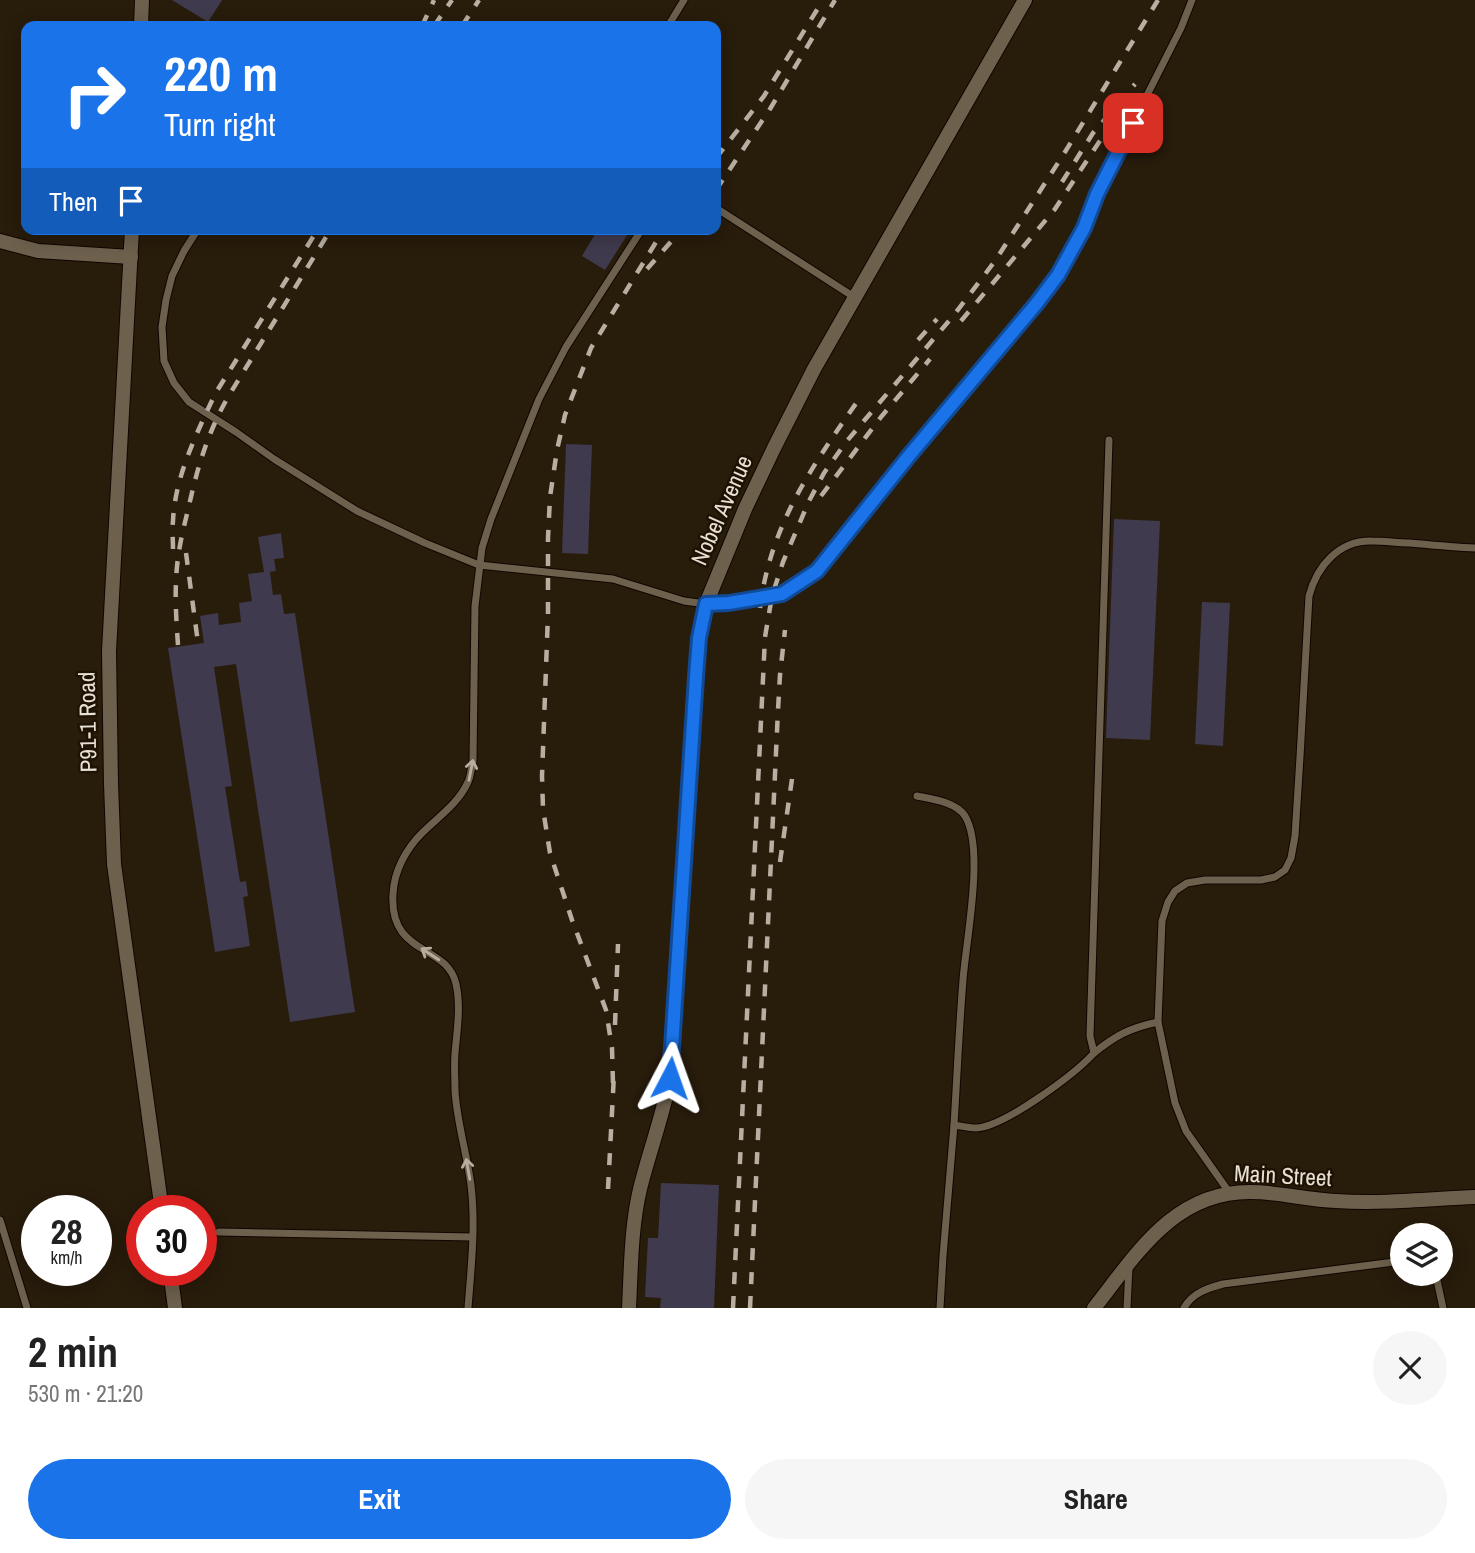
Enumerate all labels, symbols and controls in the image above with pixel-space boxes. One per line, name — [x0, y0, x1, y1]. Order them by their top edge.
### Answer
text: 220 m — [164, 40, 278, 106]
icon: right — [49, 49, 140, 140]
pin — [1103, 93, 1163, 153]
text: Turn right — [164, 103, 276, 146]
icon: arrive — [1114, 104, 1152, 142]
icon: arrive — [112, 182, 150, 220]
text: Then — [49, 184, 98, 219]
street label: Nobel Avenue — [683, 450, 759, 570]
street label: P91-1 Road — [71, 671, 103, 773]
one-way arrow — [464, 759, 478, 782]
one-way arrow — [420, 947, 440, 961]
position arrow — [633, 1041, 707, 1115]
street label: Main Street — [1234, 1157, 1332, 1193]
one-way arrow — [461, 1158, 474, 1181]
speed limit sign: 30 — [126, 1195, 217, 1286]
text: 28 — [51, 1208, 82, 1255]
map controls — [1390, 1223, 1453, 1286]
button: layers — [1390, 1223, 1453, 1286]
text: km/h — [51, 1245, 83, 1270]
text: 2 min — [28, 1324, 118, 1380]
button: close — [1373, 1331, 1447, 1405]
text: 530 m · 21:20 — [28, 1378, 143, 1409]
button: Exit — [28, 1459, 731, 1539]
button: Share — [745, 1459, 1447, 1539]

